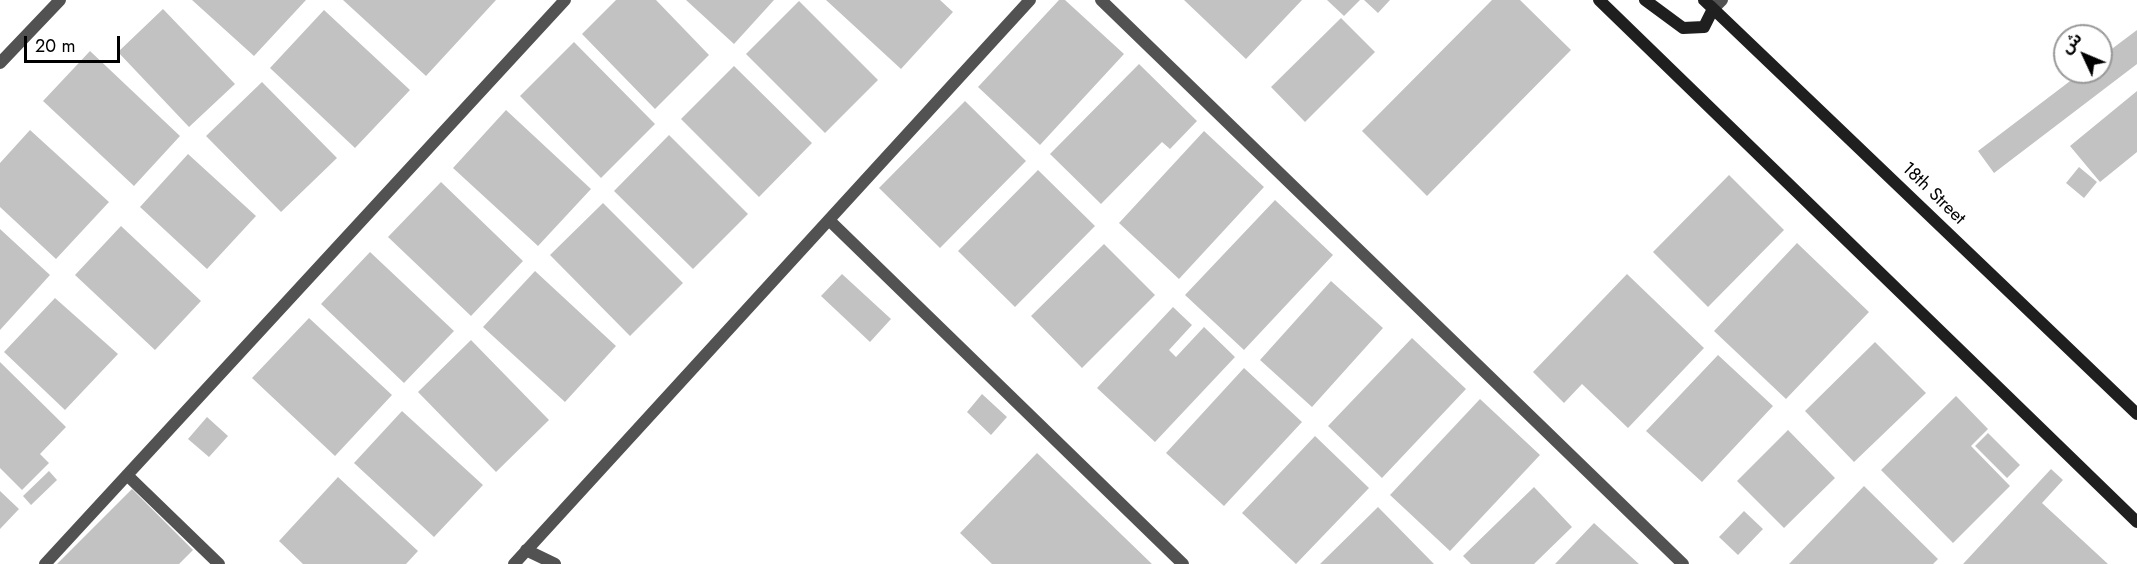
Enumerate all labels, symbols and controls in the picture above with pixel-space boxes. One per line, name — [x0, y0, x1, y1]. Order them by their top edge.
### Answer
scale bar — [27, 24, 123, 62]
north arrow — [2053, 24, 2113, 84]
text: ش — [2055, 27, 2087, 58]
text: 20 m — [35, 33, 75, 59]
street label: 18th Street — [1897, 158, 1969, 230]

